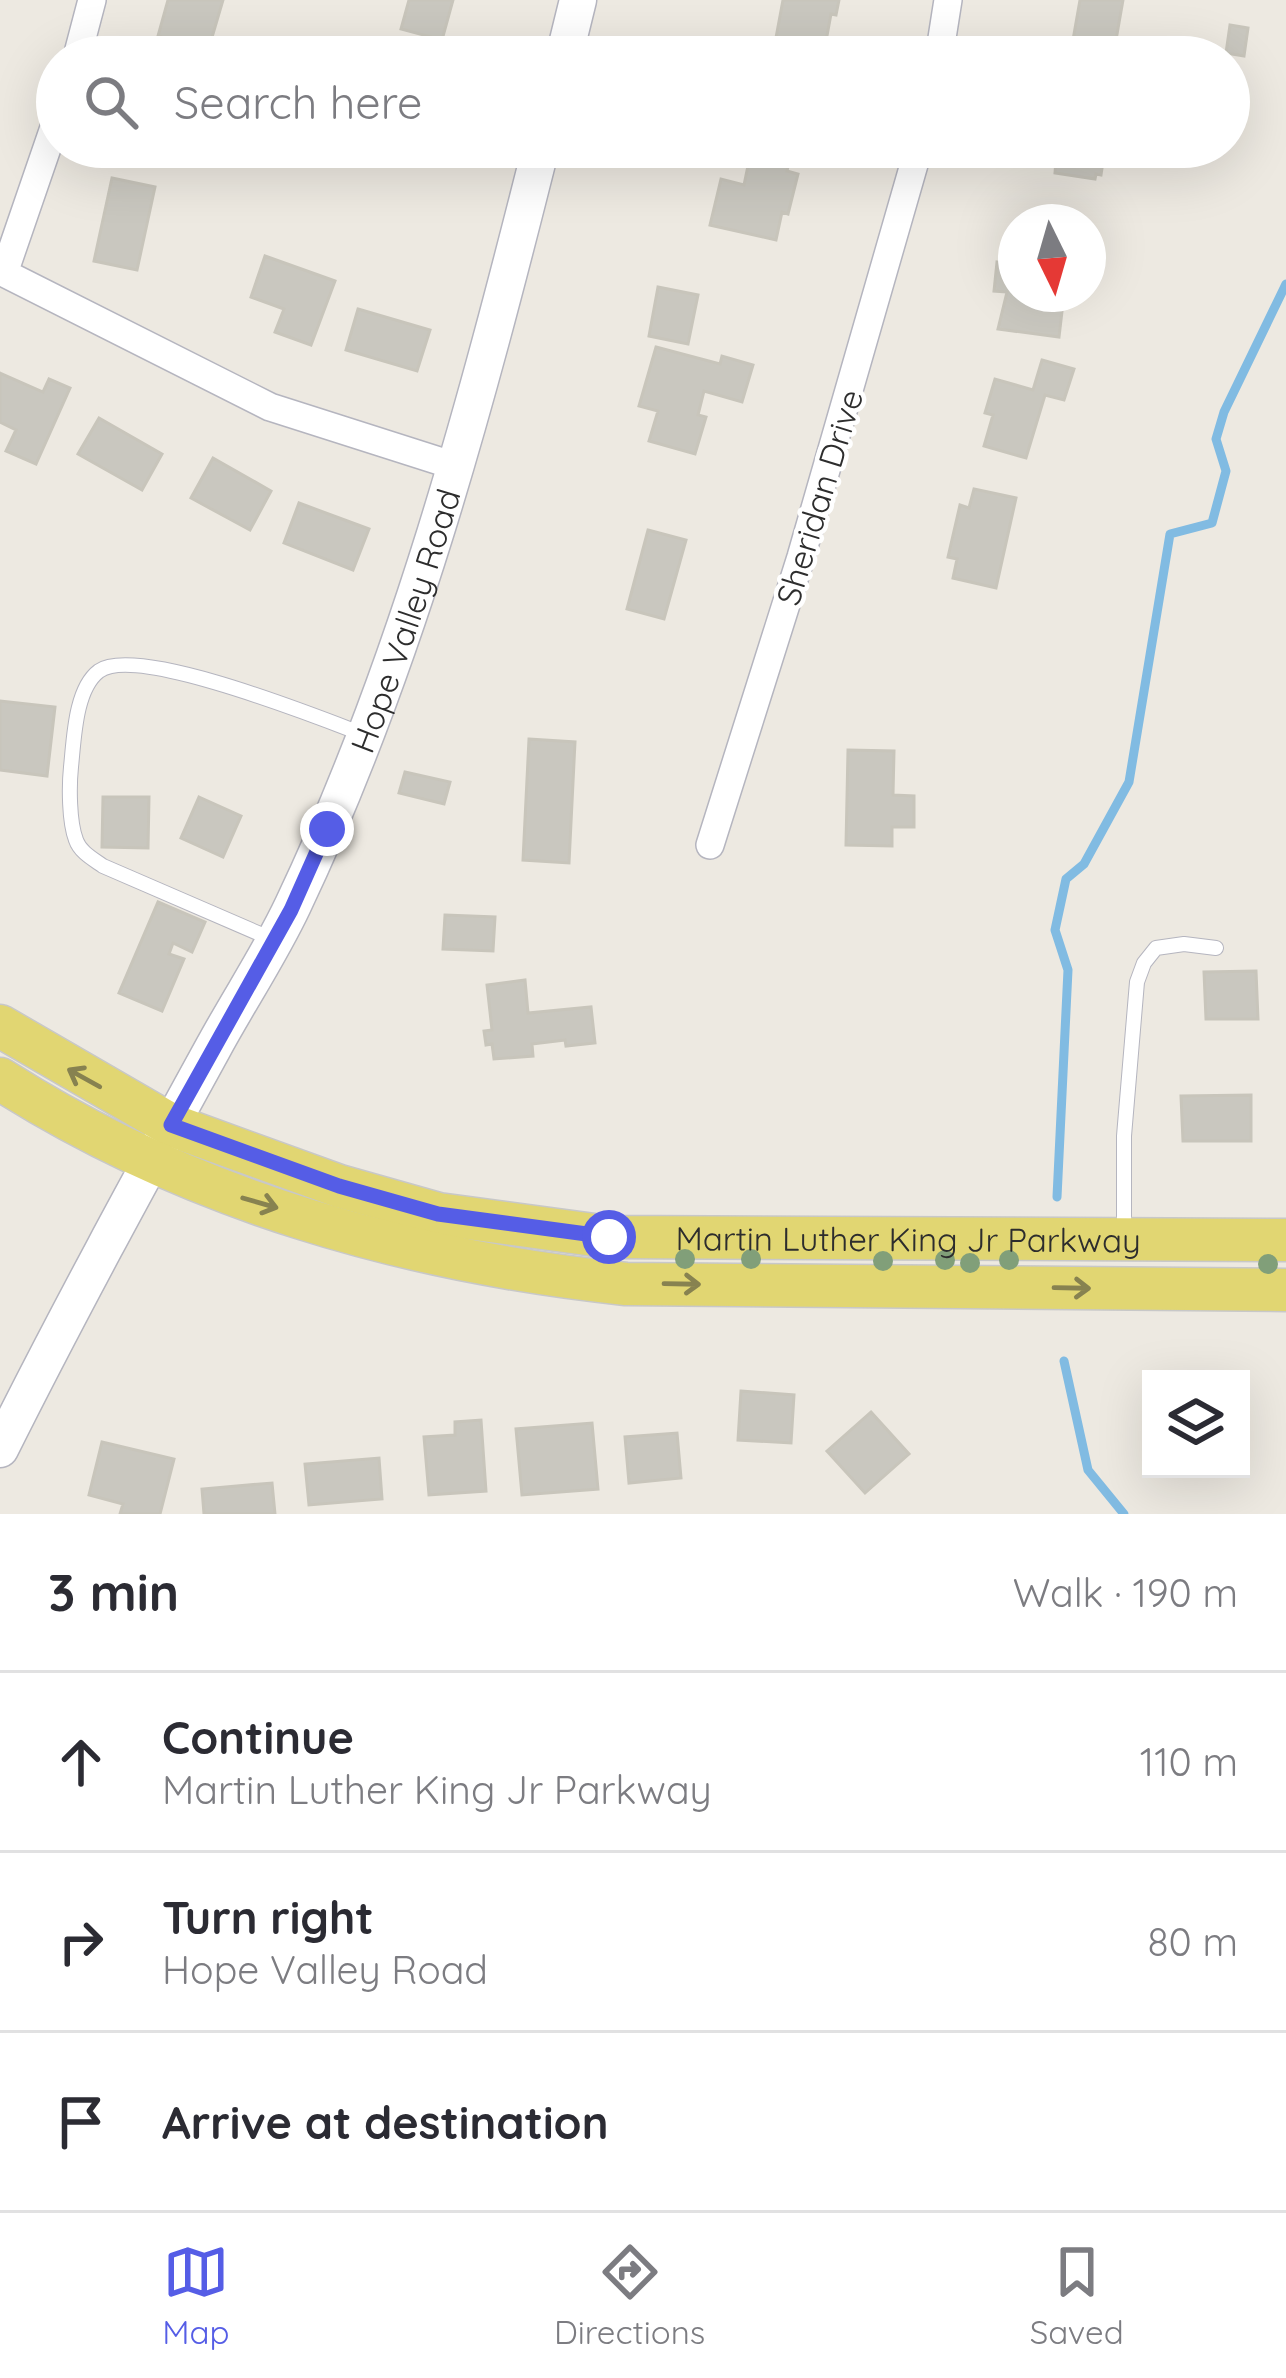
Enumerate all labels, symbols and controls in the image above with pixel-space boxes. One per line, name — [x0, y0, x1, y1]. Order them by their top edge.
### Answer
search box — [36, 36, 1250, 168]
icon: search — [78, 69, 144, 135]
text: Search here — [174, 74, 422, 130]
north arrow — [998, 204, 1106, 312]
street label: Sheridan Drive — [767, 384, 871, 610]
street label: Hope Valley Road — [340, 484, 468, 758]
route end — [300, 802, 354, 856]
one-way arrow — [68, 1065, 103, 1089]
one-way arrow — [240, 1193, 278, 1215]
route start — [582, 1210, 636, 1264]
street label: Martin Luther King Jr Parkway — [676, 1217, 1141, 1260]
one-way arrow — [662, 1273, 701, 1295]
one-way arrow — [1052, 1277, 1091, 1299]
map controls — [1142, 1370, 1250, 1478]
button: layers — [1142, 1370, 1250, 1478]
text: 3 min — [48, 1560, 179, 1624]
text: Walk · 190 m — [1013, 1568, 1238, 1617]
text: Continue — [162, 1709, 354, 1765]
icon: ahead — [48, 1729, 114, 1795]
text: 110 m — [1140, 1737, 1238, 1786]
text: Martin Luther King Jr Parkway — [162, 1765, 712, 1814]
text: Turn right — [162, 1889, 374, 1945]
icon: right — [48, 1909, 114, 1975]
text: 80 m — [1148, 1917, 1238, 1966]
text: Hope Valley Road — [162, 1945, 488, 1994]
icon: arrive — [48, 2089, 114, 2155]
text: Arrive at destination — [162, 2094, 608, 2150]
tab: Map — [162, 2239, 230, 2352]
tab: Directions — [554, 2239, 705, 2352]
tab: Saved — [1030, 2239, 1124, 2352]

